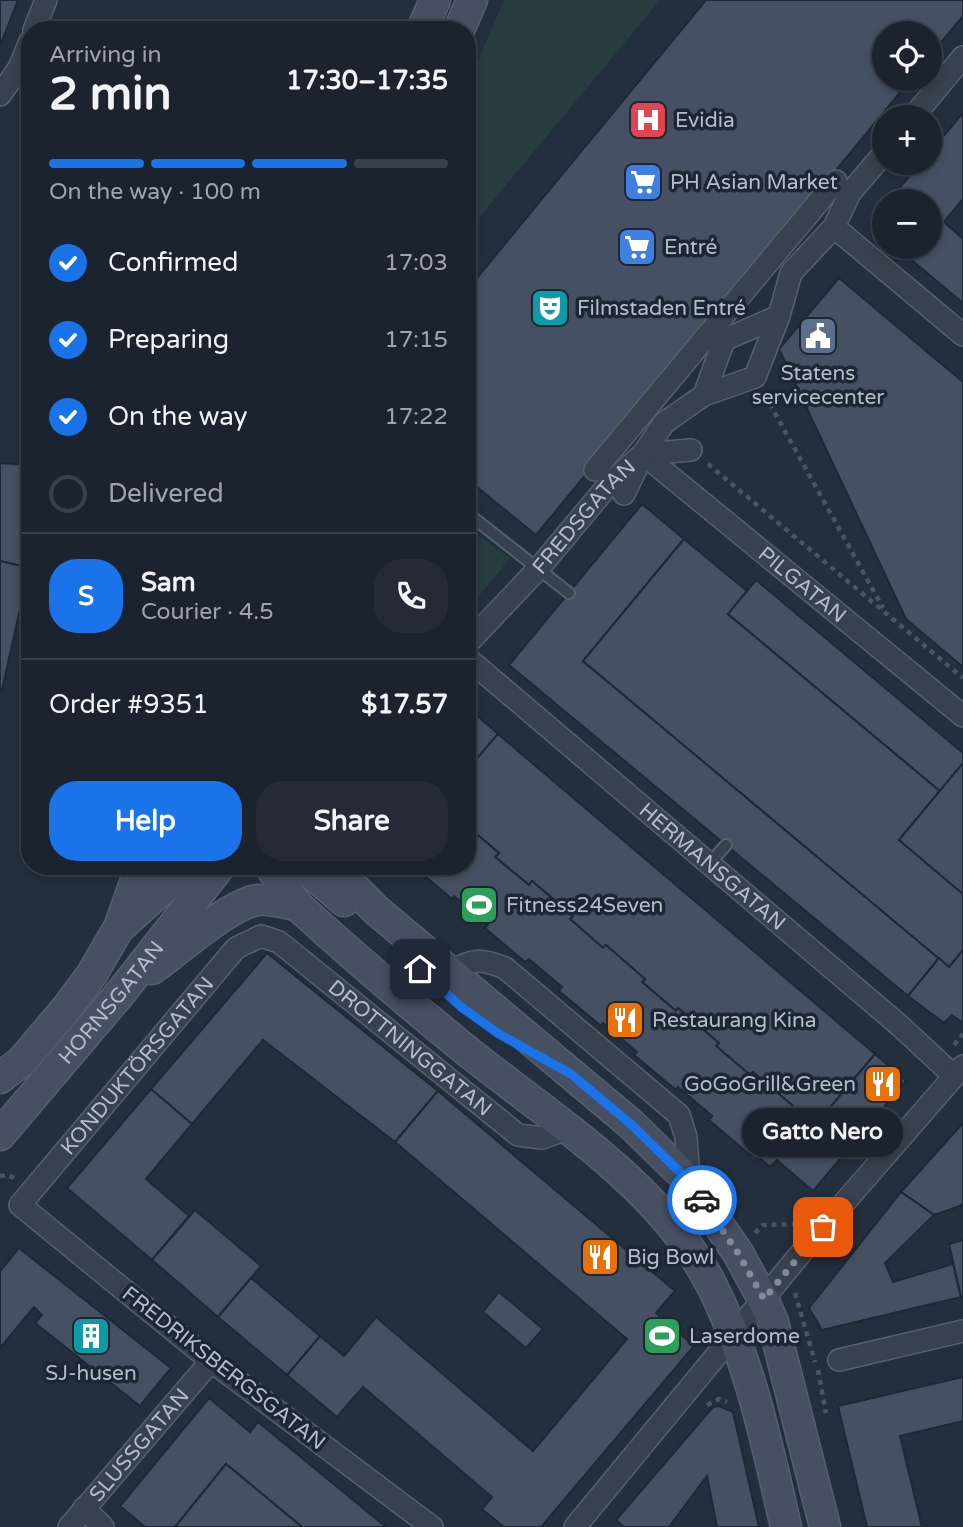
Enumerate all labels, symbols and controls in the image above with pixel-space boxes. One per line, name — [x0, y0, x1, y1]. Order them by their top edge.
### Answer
map controls — [872, 21, 942, 259]
button: locate — [872, 21, 942, 91]
text: Arriving in — [49, 41, 162, 69]
text: 17:30–17:35 — [286, 65, 448, 96]
text: 2 min — [49, 67, 172, 122]
hospital icon: Evidia — [627, 99, 669, 141]
button: + — [872, 105, 942, 175]
place label: Evidia — [675, 108, 735, 133]
supermarket icon: PH Asian Market — [622, 161, 664, 203]
place label: PH Asian Market — [670, 170, 838, 195]
text: On the way · 100 m — [49, 178, 261, 206]
button: − — [872, 189, 942, 259]
supermarket icon: Entré — [616, 226, 658, 268]
place label: Entré — [664, 235, 718, 260]
icon: check — [49, 244, 87, 282]
text: Confirmed — [108, 247, 238, 278]
text: 17:03 — [384, 249, 448, 277]
theatre icon: Filmstaden Entré — [529, 287, 571, 329]
place label: Filmstaden Entré — [577, 296, 746, 321]
public building icon: Statens servicecenter — [797, 315, 839, 357]
icon: check — [49, 321, 87, 359]
text: Preparing — [108, 324, 229, 355]
text: 17:15 — [384, 326, 448, 354]
place label: Statens servicecenter — [752, 361, 884, 410]
icon: check — [49, 398, 87, 436]
text: On the way — [108, 401, 248, 432]
text: 17:22 — [384, 403, 448, 431]
street label: FREDSGATAN — [527, 454, 641, 579]
text: Delivered — [108, 478, 224, 509]
street label: PILGATAN — [753, 541, 851, 628]
button: phone — [374, 559, 448, 633]
text: Sam — [141, 567, 196, 598]
text: S — [78, 581, 94, 612]
text: Courier · 4.5 — [141, 598, 274, 626]
text: Order #9351 — [49, 689, 209, 720]
text: $17.57 — [361, 689, 448, 720]
button: Help — [49, 781, 242, 861]
button: Share — [256, 781, 448, 861]
street label: HERMANSGATAN — [634, 798, 790, 936]
sports icon: Fitness24Seven — [458, 884, 500, 926]
place label: Fitness24Seven — [506, 893, 663, 918]
street label: HORNSGATAN — [54, 936, 170, 1069]
pin — [390, 939, 450, 999]
icon: home — [401, 950, 439, 988]
street label: KONDUKTÖRSGATAN — [56, 972, 219, 1160]
street label: DROTTNINGGATAN — [323, 975, 497, 1122]
restaurant icon: Restaurang Kina — [604, 999, 646, 1041]
place label: Restaurang Kina — [652, 1008, 817, 1033]
restaurant icon: GoGoGrill&Green — [862, 1063, 904, 1105]
place label: GoGoGrill&Green — [684, 1072, 856, 1097]
callout: Gatto Nero — [742, 1108, 903, 1157]
text: Gatto Nero — [762, 1118, 883, 1146]
courier — [667, 1165, 737, 1235]
icon: car — [683, 1181, 721, 1219]
pin — [793, 1197, 853, 1257]
icon: bag — [804, 1208, 842, 1246]
restaurant icon: Big Bowl — [579, 1236, 621, 1278]
place label: Big Bowl — [627, 1245, 714, 1270]
street label: FREDRIKSBERGSGATAN — [117, 1281, 330, 1455]
building icon: SJ-husen — [70, 1315, 112, 1357]
sports icon: Laserdome — [641, 1315, 683, 1357]
place label: Laserdome — [689, 1324, 800, 1349]
place label: SJ-husen — [45, 1361, 137, 1386]
street label: SLUSSGATAN — [84, 1384, 195, 1507]

